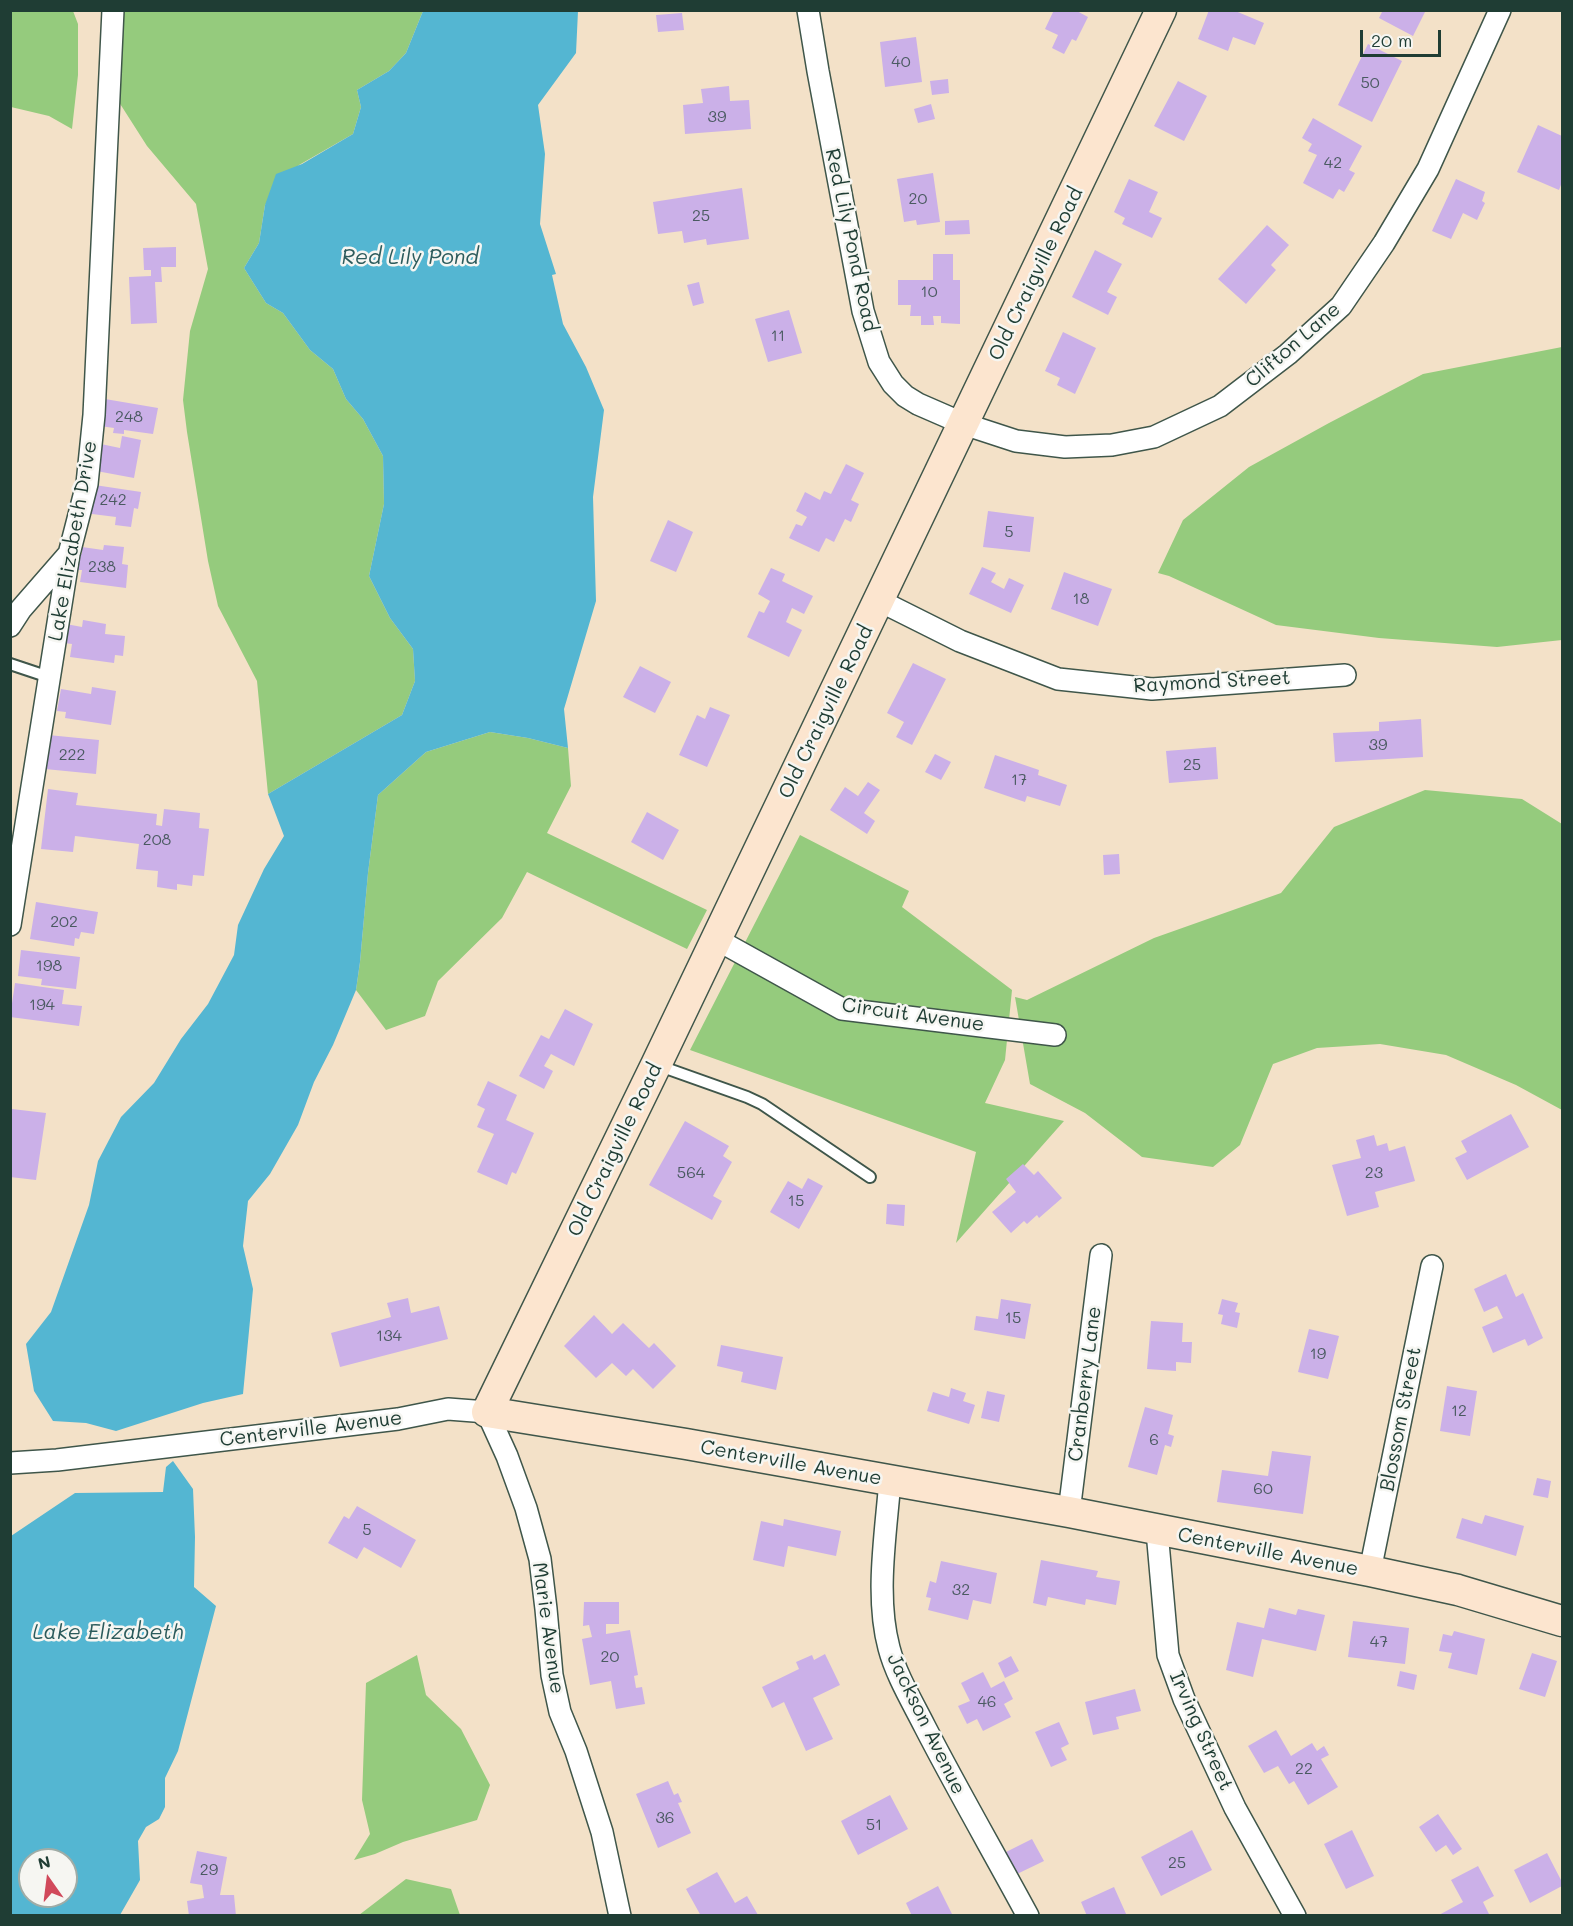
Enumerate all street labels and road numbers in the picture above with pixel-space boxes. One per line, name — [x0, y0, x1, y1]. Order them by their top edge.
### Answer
street label: Red Lily Pond Road — [820, 146, 882, 334]
street label: Old Craigville Road — [984, 183, 1088, 365]
street label: Clifton Lane — [1241, 297, 1345, 393]
street label: Lake Elizabeth Drive — [44, 439, 102, 643]
street label: Old Craigville Road — [774, 621, 878, 803]
street label: Raymond Street — [1133, 666, 1291, 698]
street label: Circuit Avenue — [840, 993, 986, 1037]
street label: Old Craigville Road — [563, 1059, 667, 1241]
street label: Cranberry Lane — [1064, 1305, 1106, 1463]
street label: Blossom Street — [1375, 1345, 1427, 1493]
street label: Centerville Avenue — [218, 1406, 404, 1452]
street label: Centerville Avenue — [698, 1435, 884, 1491]
street label: Centerville Avenue — [1176, 1523, 1360, 1581]
street label: Marie Avenue — [527, 1561, 569, 1695]
street label: Jackson Avenue — [881, 1649, 971, 1799]
street label: Irving Street — [1164, 1668, 1238, 1794]

